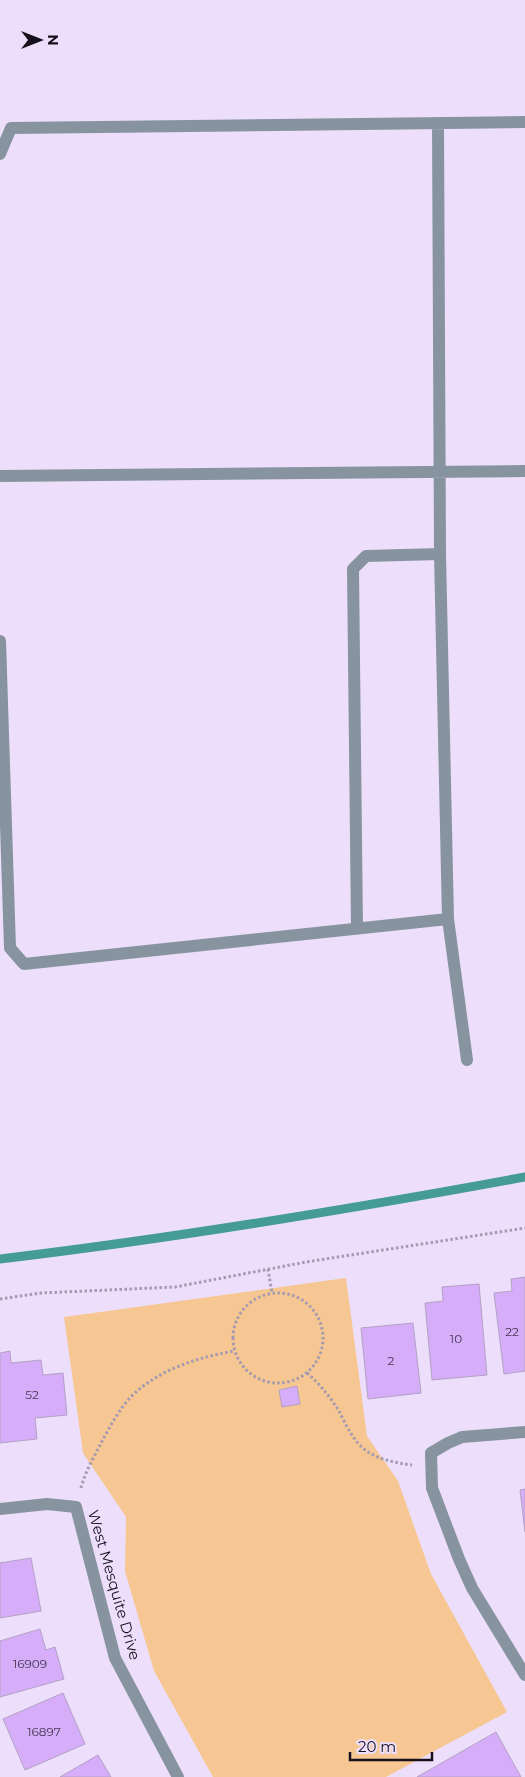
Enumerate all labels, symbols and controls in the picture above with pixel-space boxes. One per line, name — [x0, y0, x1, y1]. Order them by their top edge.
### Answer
north arrow — [15, 15, 65, 65]
text: N — [44, 34, 62, 46]
house number: 22 — [505, 1324, 519, 1339]
house number: 10 — [450, 1331, 462, 1346]
house number: 2 — [388, 1353, 395, 1368]
house number: 52 — [25, 1387, 39, 1402]
street label: West Mesquite Drive — [84, 1508, 145, 1662]
house number: 16909 — [13, 1656, 47, 1671]
house number: 16897 — [27, 1724, 61, 1739]
scale bar — [350, 1730, 432, 1762]
text: 20 m — [358, 1737, 396, 1756]

